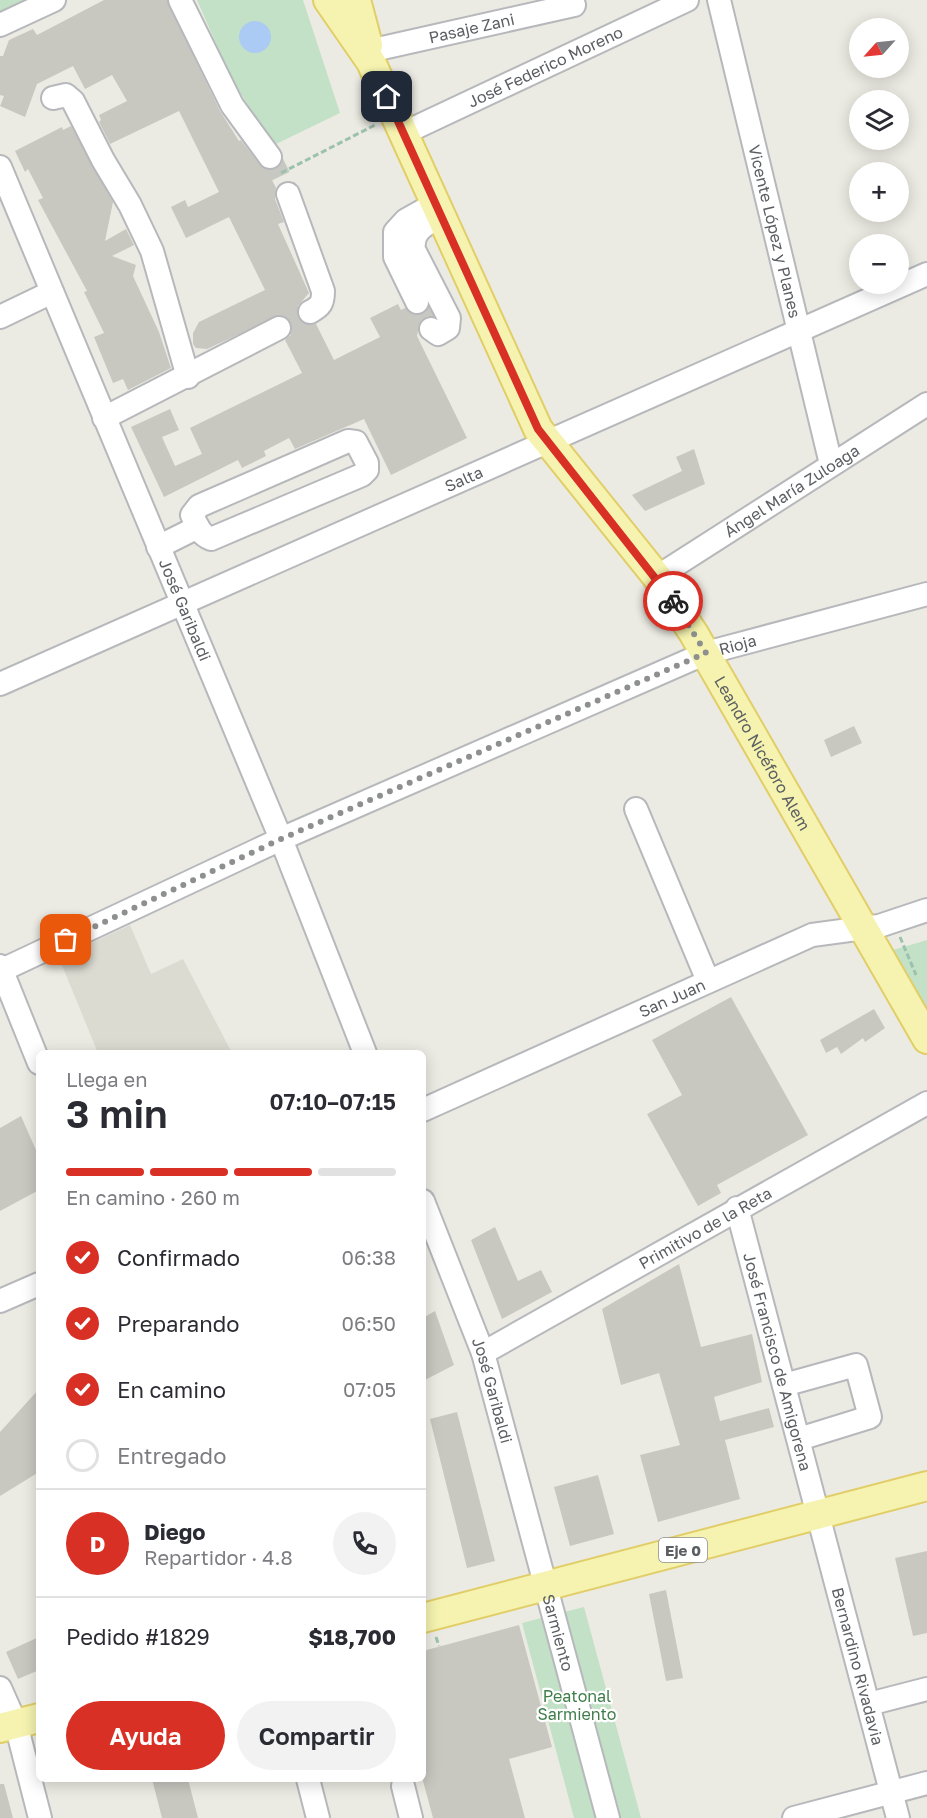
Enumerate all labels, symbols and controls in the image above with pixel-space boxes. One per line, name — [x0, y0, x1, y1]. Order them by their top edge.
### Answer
street label: Pasaje Zani — [427, 9, 516, 47]
north arrow — [849, 18, 909, 78]
map controls — [849, 18, 909, 294]
street label: José Federico Moreno — [464, 22, 626, 112]
pin — [361, 71, 412, 122]
icon: home — [370, 80, 403, 113]
button: layers — [849, 90, 909, 150]
street label: Vicente López y Planes — [744, 143, 805, 320]
button: + — [849, 162, 909, 222]
button: − — [849, 234, 909, 294]
street label: Ángel María Zuloaga — [720, 440, 863, 541]
street label: Salta — [442, 462, 486, 496]
street label: José Garibaldi — [155, 556, 215, 664]
courier — [643, 571, 703, 631]
icon: bike — [657, 585, 690, 618]
street label: Rioja — [717, 630, 759, 659]
street label: Leandro Nicéforo Alem — [710, 672, 815, 834]
pin — [40, 914, 91, 965]
icon: bag — [49, 923, 82, 956]
street label: San Juan — [636, 974, 708, 1022]
text: Llega en — [66, 1067, 148, 1091]
text: 07:10–07:15 — [269, 1088, 396, 1115]
text: 3 min — [66, 1090, 168, 1137]
street label: Primitivo de la Reta — [635, 1183, 775, 1273]
text: En camino · 260 m — [66, 1185, 240, 1209]
icon: check — [66, 1241, 99, 1274]
text: Confirmado — [117, 1244, 240, 1271]
text: 06:38 — [342, 1245, 396, 1269]
street label: José Francisco de Amigorena — [739, 1251, 816, 1473]
icon: check — [66, 1307, 99, 1340]
text: Preparando — [117, 1310, 240, 1337]
text: 06:50 — [342, 1311, 396, 1335]
street label: José Garibaldi — [468, 1334, 517, 1446]
icon: check — [66, 1373, 99, 1406]
text: En camino — [117, 1376, 226, 1403]
text: 07:05 — [343, 1377, 396, 1401]
text: Entregado — [117, 1442, 226, 1469]
button: phone — [333, 1512, 396, 1575]
text: Diego — [144, 1518, 205, 1545]
text: D — [90, 1530, 105, 1557]
road number: Eje 0 — [659, 1538, 707, 1562]
text: Repartidor · 4.8 — [144, 1545, 293, 1569]
street label: Bernardino Rivadavia — [828, 1585, 888, 1747]
street label: Sarmiento — [538, 1592, 578, 1673]
text: Pedido #1829 — [66, 1623, 210, 1650]
text: $18,700 — [308, 1623, 396, 1650]
park label: Peatonal Sarmiento — [538, 1686, 616, 1724]
button: Ayuda — [66, 1701, 225, 1770]
button: Compartir — [237, 1701, 396, 1770]

